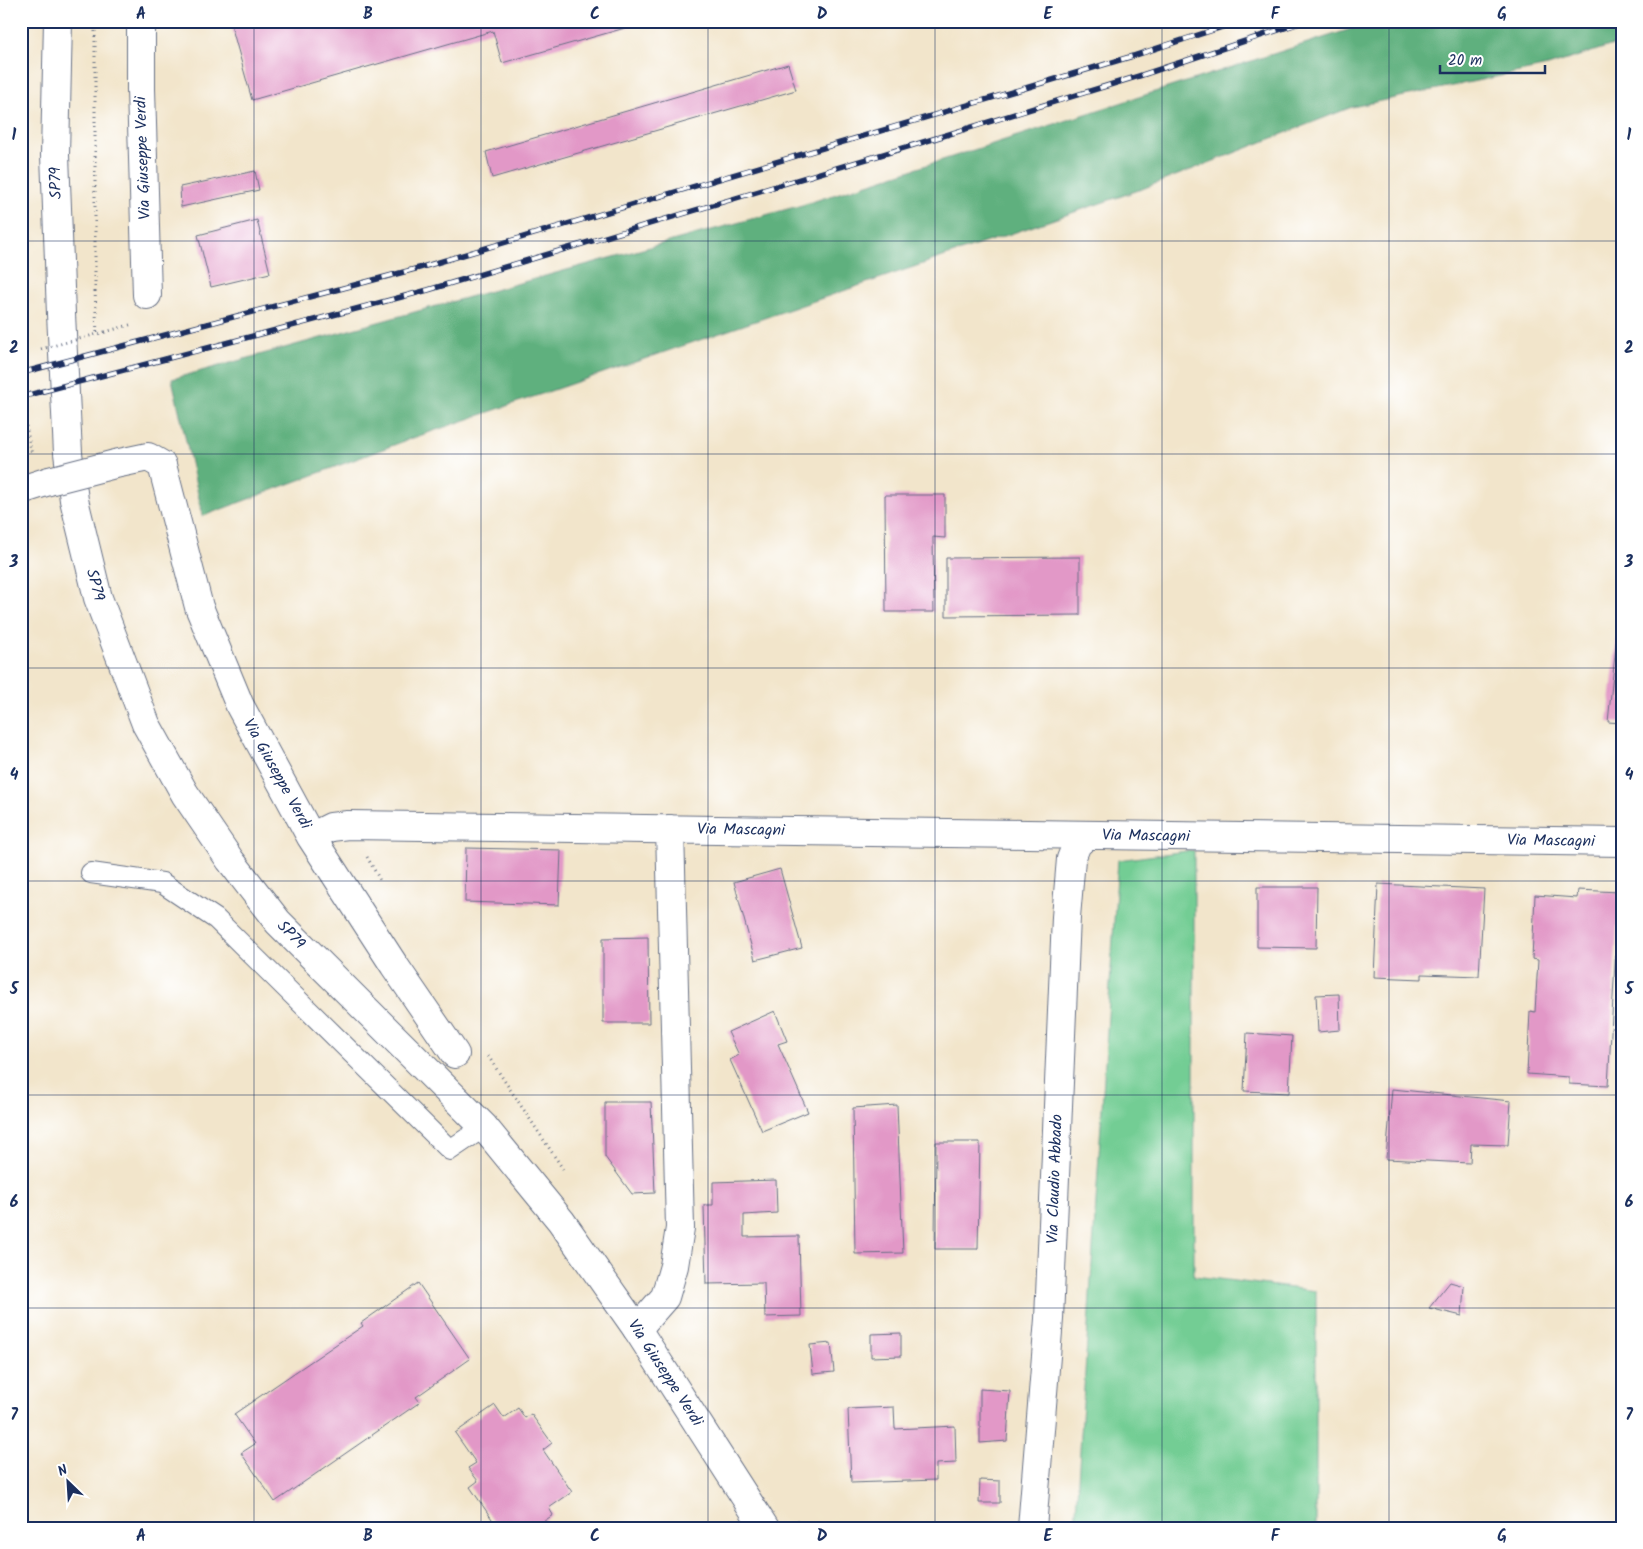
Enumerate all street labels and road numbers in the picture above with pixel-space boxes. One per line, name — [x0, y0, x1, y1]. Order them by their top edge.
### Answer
street label: Via Giuseppe Verdi — [128, 95, 158, 220]
street label: SP79 — [43, 166, 69, 200]
street label: SP79 — [79, 566, 111, 604]
street label: Via Giuseppe Verdi — [236, 714, 318, 835]
street label: Via Mascagni — [697, 817, 786, 843]
street label: Via Mascagni — [1102, 823, 1191, 849]
street label: Via Mascagni — [1507, 828, 1596, 854]
street label: SP79 — [271, 915, 311, 955]
street label: Via Claudio Abbado — [1040, 1114, 1070, 1244]
street label: Via Giuseppe Verdi — [621, 1315, 710, 1432]

